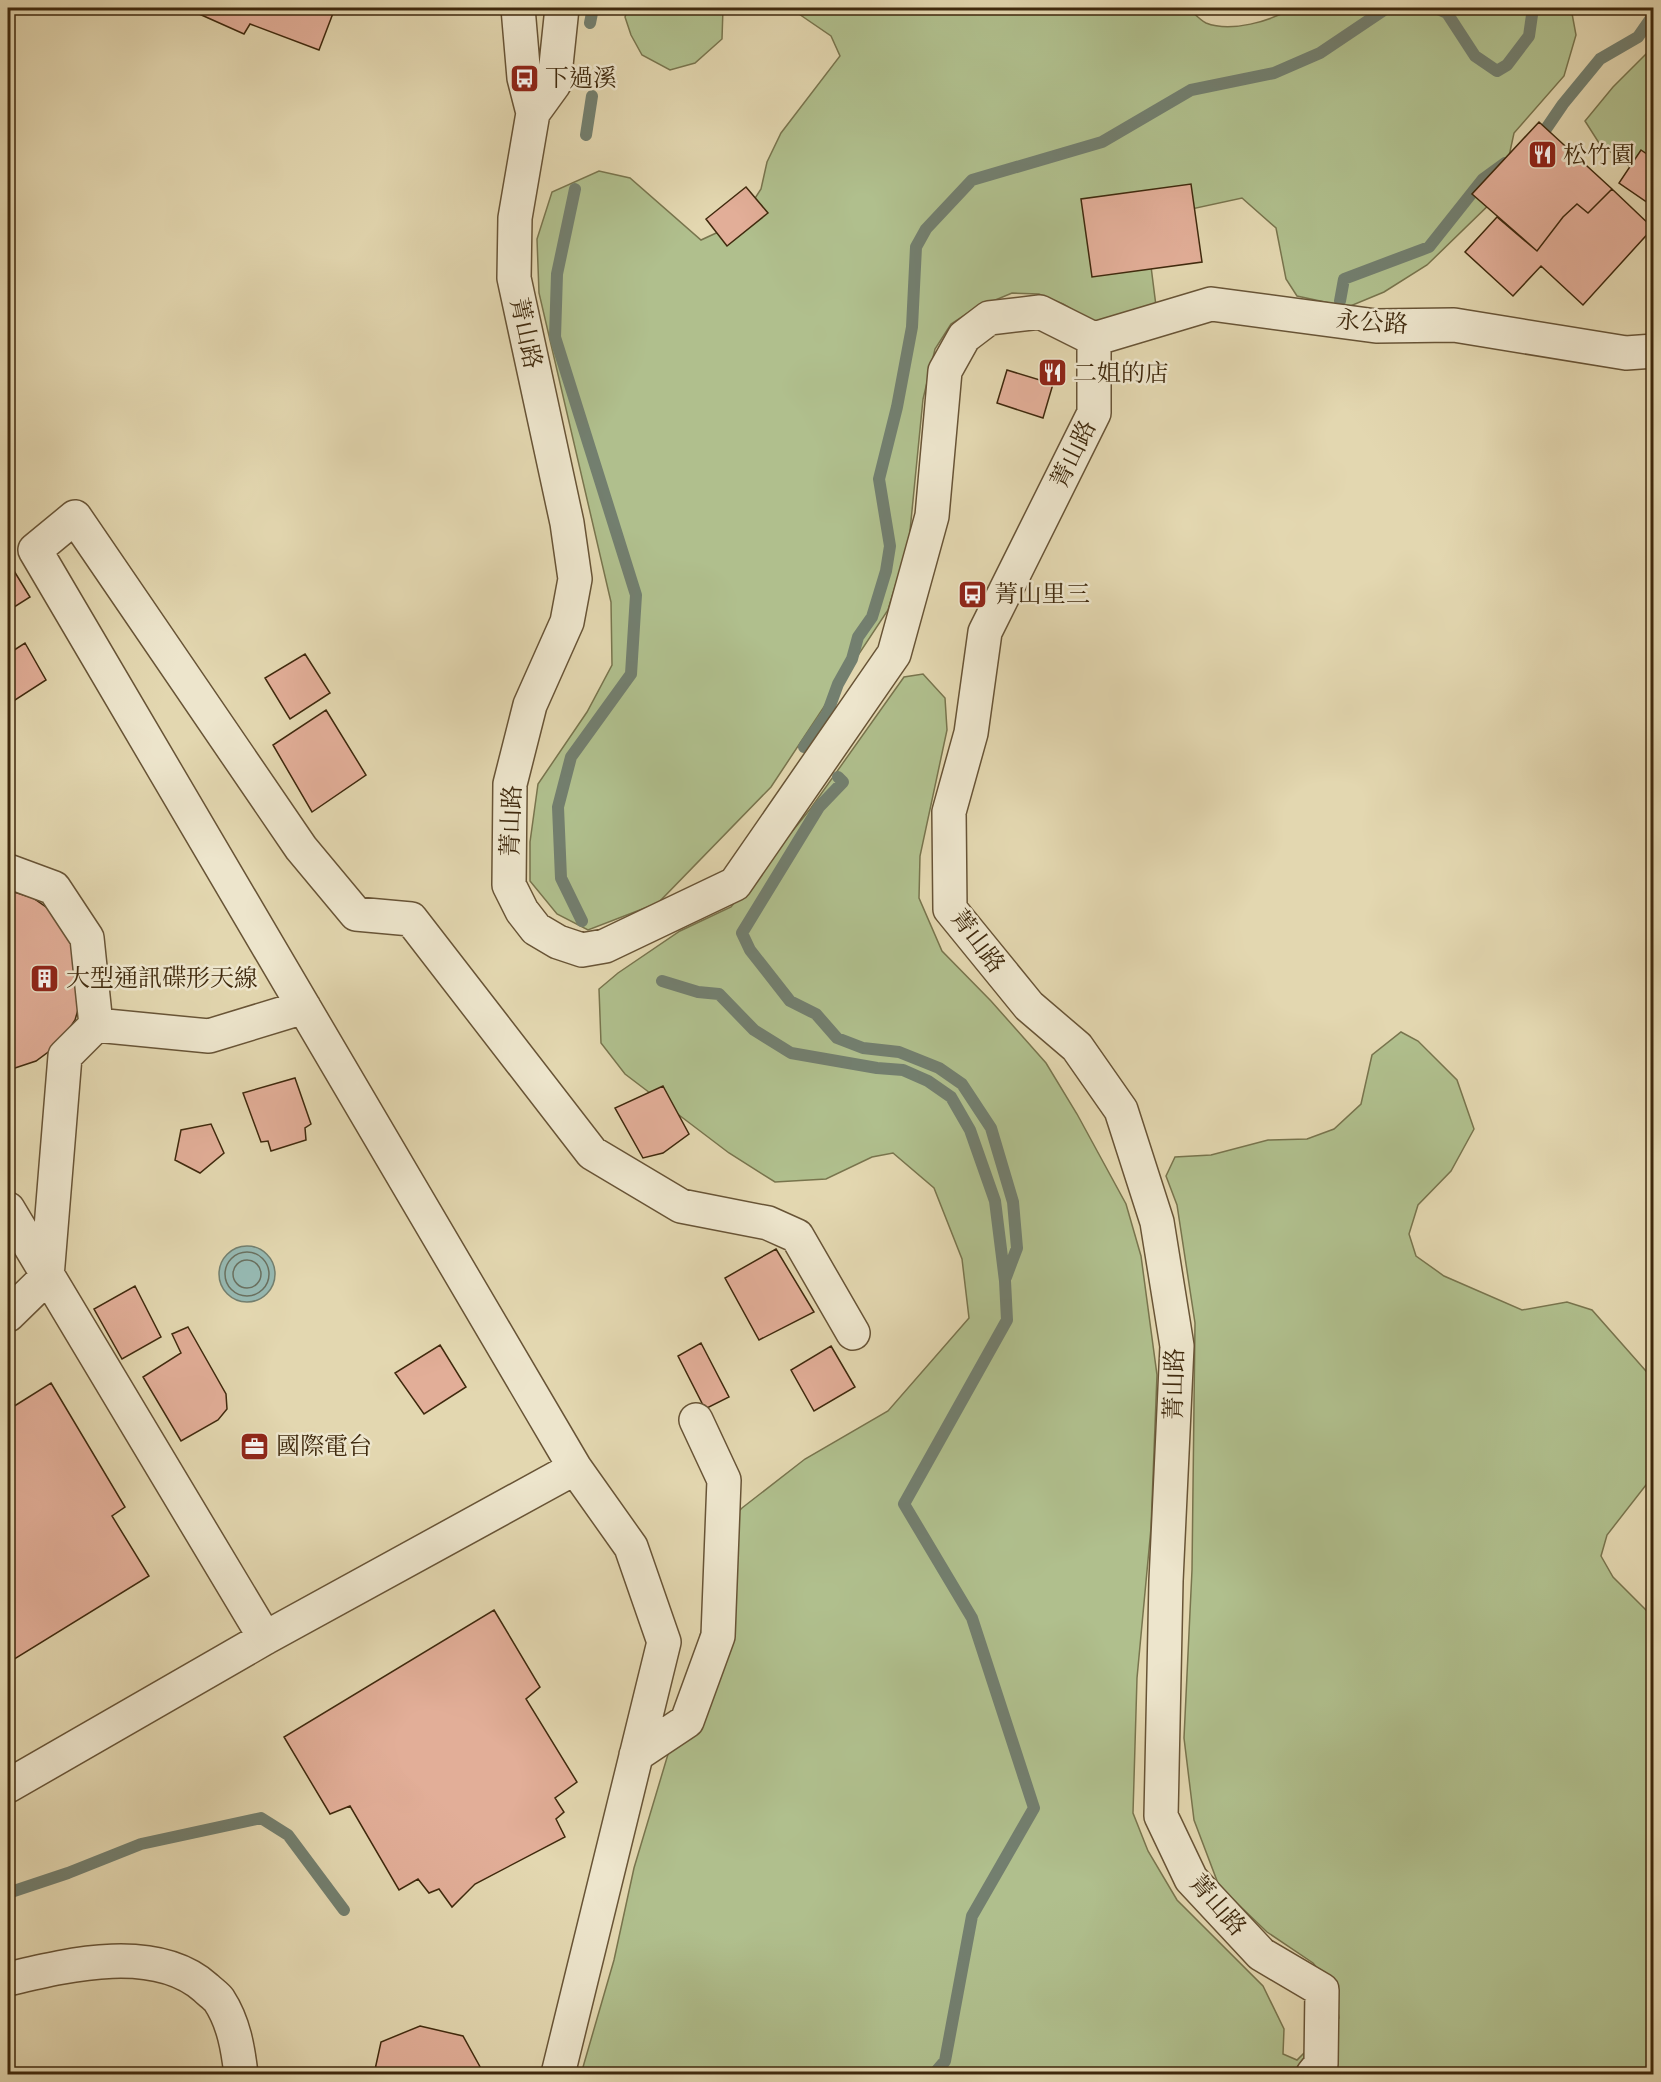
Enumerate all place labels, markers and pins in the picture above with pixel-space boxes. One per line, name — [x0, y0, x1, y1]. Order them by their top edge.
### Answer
bus stop icon: 下過溪 — [508, 62, 540, 94]
place label: 下過溪 — [545, 64, 617, 94]
restaurant icon: 松竹園 — [1526, 139, 1558, 171]
place label: 松竹園 — [1563, 141, 1635, 171]
restaurant icon: 二姐的店 — [1036, 357, 1068, 389]
place label: 二姐的店 — [1073, 359, 1169, 389]
bus stop icon: 菁山里三 — [957, 578, 989, 610]
place label: 菁山里三 — [994, 580, 1090, 610]
building icon: 大型通訊碟形天線 — [29, 962, 61, 994]
place label: 大型通訊碟形天線 — [66, 964, 258, 994]
office icon: 國際電台 — [239, 1430, 271, 1462]
place label: 國際電台 — [276, 1432, 372, 1462]

